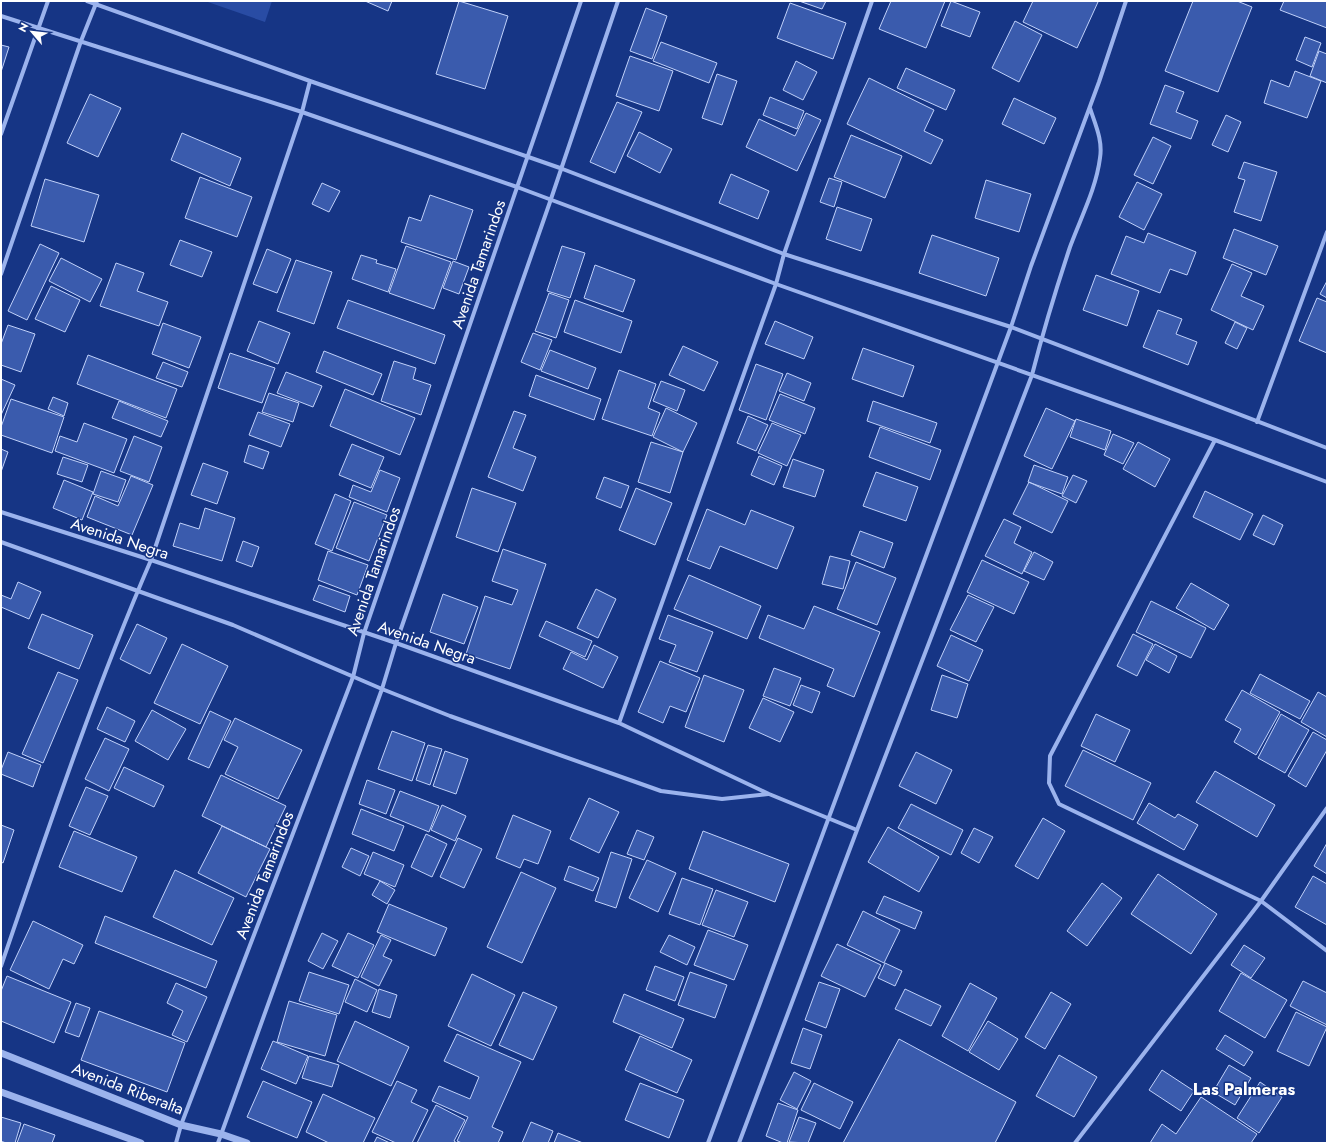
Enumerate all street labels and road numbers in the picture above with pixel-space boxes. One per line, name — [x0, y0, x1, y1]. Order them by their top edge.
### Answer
street label: Avenida Tamarindos — [446, 197, 511, 332]
street label: Avenida Tamarindos — [341, 504, 406, 639]
street label: Avenida Negra — [68, 512, 172, 565]
street label: Avenida Negra — [375, 615, 479, 670]
street label: Avenida Tamarindos — [230, 808, 299, 942]
street label: Avenida Riberalta — [69, 1057, 187, 1120]

